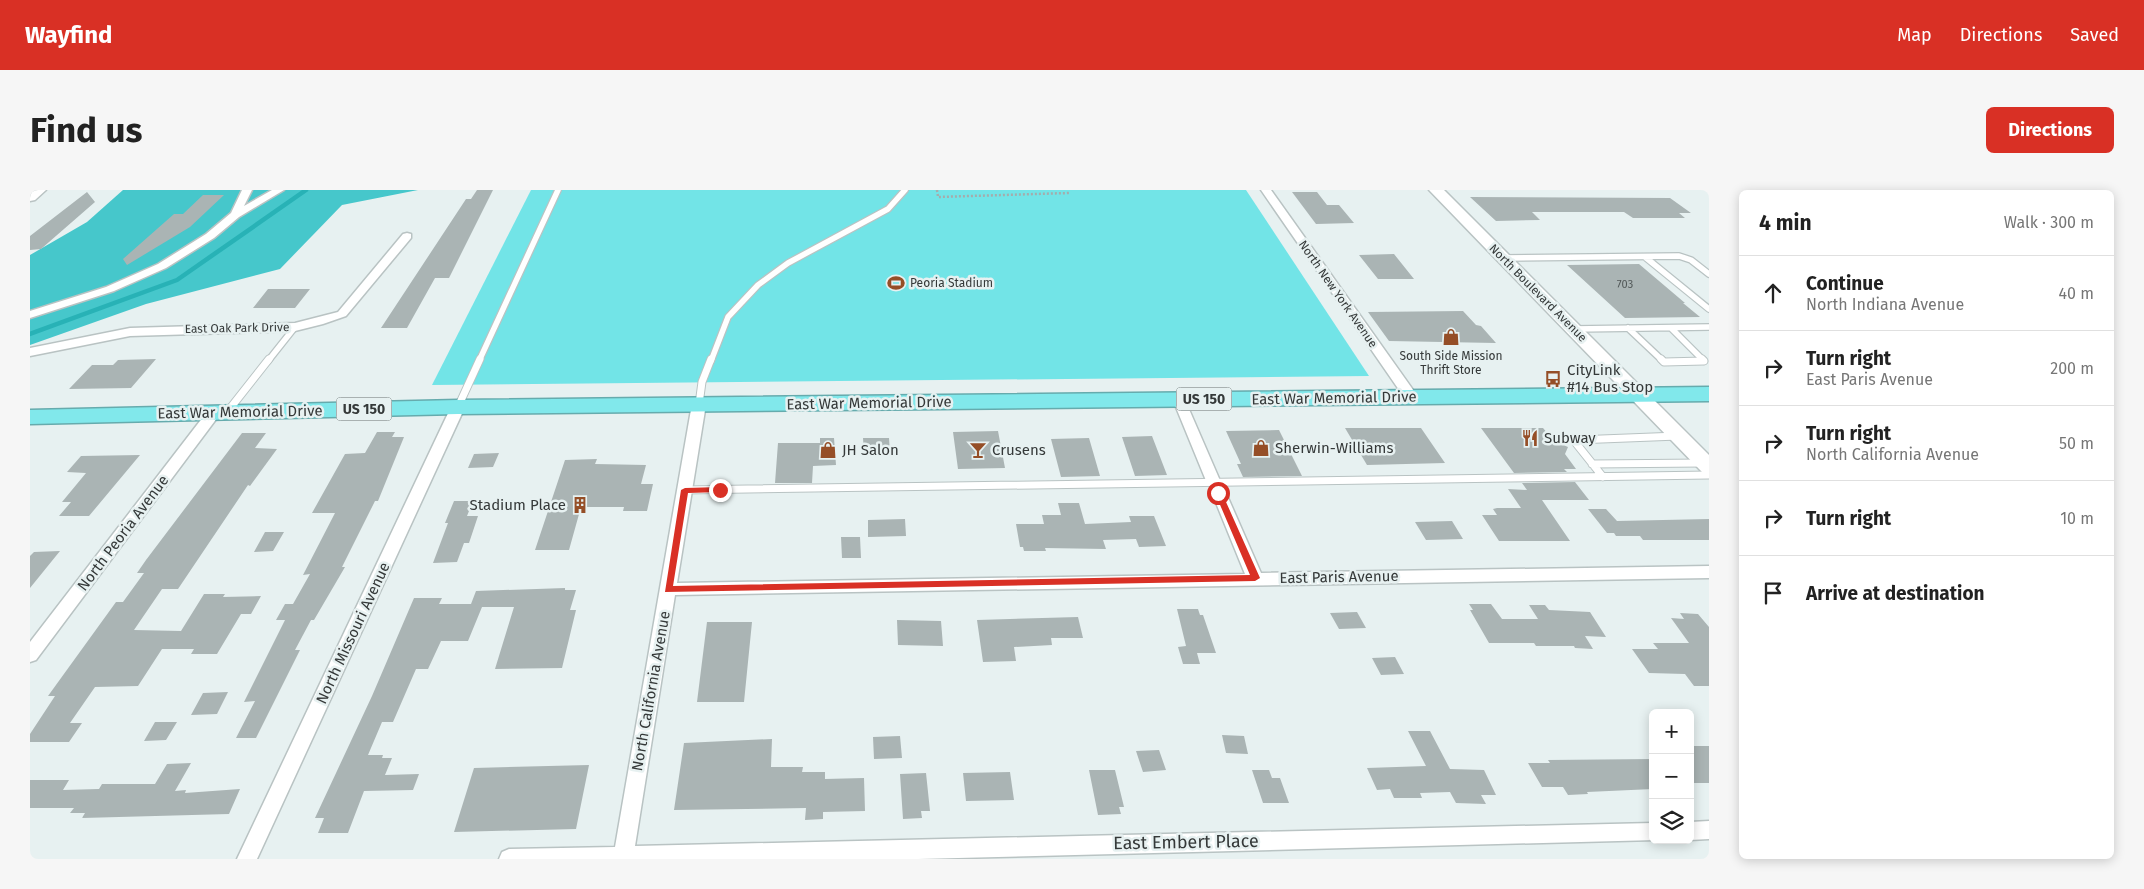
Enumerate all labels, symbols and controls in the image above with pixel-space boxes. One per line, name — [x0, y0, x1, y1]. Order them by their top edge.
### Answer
text: Wayfind — [25, 21, 112, 49]
text: Map — [1897, 24, 1932, 46]
text: Directions — [1960, 24, 2042, 46]
text: Saved — [2070, 24, 2119, 46]
button: Directions — [1986, 107, 2114, 153]
text: Find us — [30, 109, 142, 151]
text: 4 min — [1759, 210, 1812, 236]
text: Walk · 300 m — [2004, 213, 2094, 232]
street label: North New York Avenue — [1296, 238, 1380, 350]
street label: North Boulevard Avenue — [1486, 241, 1590, 345]
text: Continue — [1806, 272, 1884, 295]
sports icon: Peoria Stadium — [886, 273, 906, 293]
place label: Peoria Stadium — [910, 276, 993, 290]
house number: 703 — [1617, 278, 1633, 291]
icon: ahead — [1759, 279, 1787, 307]
text: 40 m — [2059, 284, 2094, 303]
text: North Indiana Avenue — [1806, 295, 1964, 314]
street label: East Oak Park Drive — [184, 320, 290, 336]
shop icon: South Side Mission Thrift Store — [1441, 327, 1461, 347]
text: Turn right — [1806, 347, 1891, 370]
place label: South Side Mission Thrift Store — [1399, 349, 1503, 377]
icon: right — [1759, 354, 1787, 382]
text: 200 m — [2050, 359, 2094, 378]
place label: CityLink #14 Bus Stop — [1567, 361, 1653, 396]
bus stop icon: CityLink #14 Bus Stop — [1543, 369, 1563, 389]
text: East Paris Avenue — [1806, 370, 1933, 389]
road number: US 150 — [1176, 388, 1232, 410]
street label: East War Memorial Drive — [1251, 388, 1417, 408]
street label: East War Memorial Drive — [786, 393, 952, 413]
road number: US 150 — [336, 398, 392, 420]
street label: East War Memorial Drive — [157, 402, 323, 422]
text: Turn right — [1806, 422, 1891, 445]
restaurant icon: Subway — [1520, 428, 1540, 448]
place label: Subway — [1544, 429, 1596, 447]
icon: right — [1759, 429, 1787, 457]
text: 50 m — [2059, 434, 2094, 453]
shop icon: Sherwin-Williams — [1251, 438, 1271, 458]
place label: Sherwin-Williams — [1275, 439, 1393, 457]
shop icon: JH Salon — [818, 440, 838, 460]
bar icon: Crusens — [968, 440, 988, 460]
place label: JH Salon — [842, 441, 899, 459]
place label: Crusens — [992, 441, 1046, 459]
text: North California Avenue — [1806, 445, 1979, 464]
street label: North Peoria Avenue — [74, 472, 172, 594]
route end — [709, 479, 732, 502]
route start — [1207, 482, 1230, 505]
building icon: Stadium Place — [570, 495, 590, 515]
place label: Stadium Place — [470, 496, 566, 514]
icon: right — [1759, 504, 1787, 532]
text: Turn right — [1806, 507, 1891, 530]
text: 10 m — [2060, 509, 2094, 528]
street label: North Missouri Avenue — [312, 559, 394, 707]
street label: East Paris Avenue — [1279, 567, 1399, 587]
icon: arrive — [1759, 579, 1787, 607]
text: Arrive at destination — [1806, 582, 1985, 605]
street label: North California Avenue — [628, 610, 674, 772]
map controls — [1649, 709, 1694, 844]
button: + — [1649, 709, 1694, 754]
button: − — [1649, 754, 1694, 799]
button: layers — [1649, 799, 1694, 844]
street label: East Embert Place — [1113, 830, 1259, 854]

